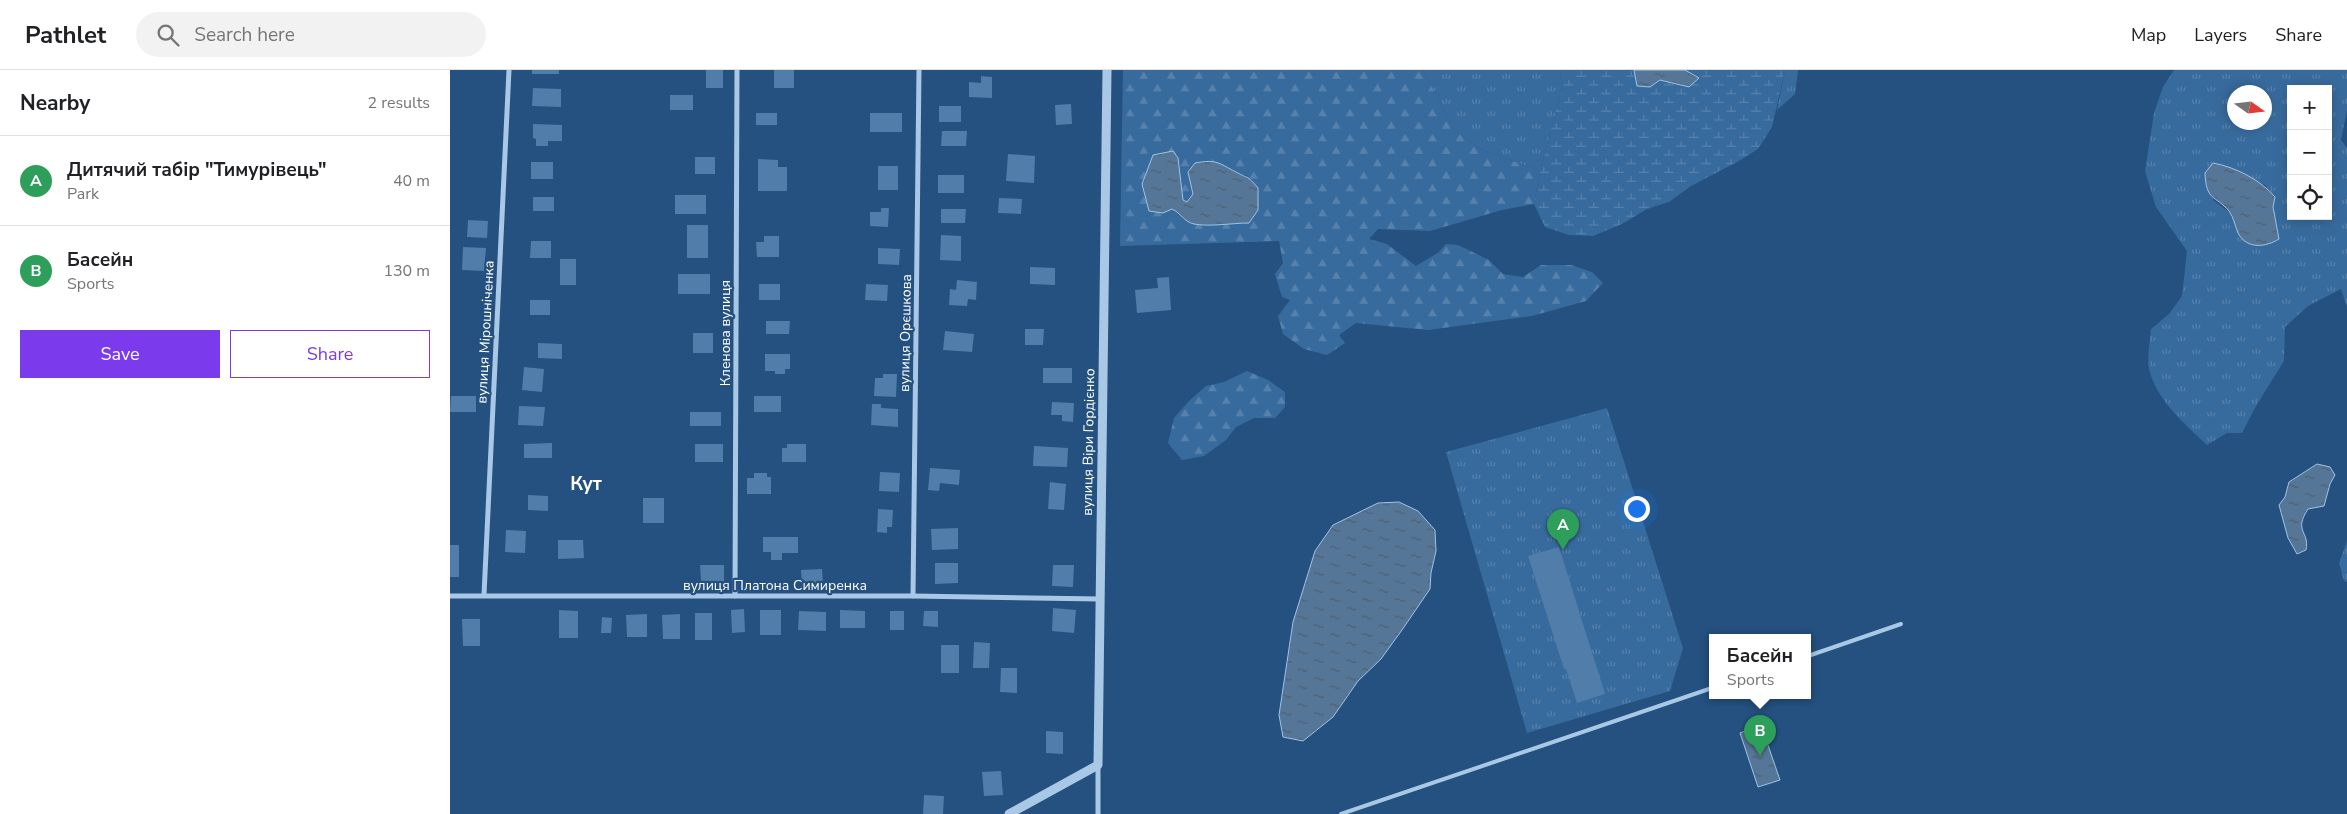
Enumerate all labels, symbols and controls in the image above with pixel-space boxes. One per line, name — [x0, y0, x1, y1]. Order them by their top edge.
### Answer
search box — [136, 12, 486, 57]
text: Pathlet — [25, 19, 106, 51]
icon: search — [154, 21, 182, 49]
text: Search here — [194, 22, 295, 48]
text: Map — [2131, 23, 2166, 47]
text: Layers — [2194, 23, 2247, 47]
text: Share — [2275, 23, 2322, 47]
north arrow — [2227, 85, 2272, 130]
map controls — [2287, 85, 2332, 220]
button: + — [2287, 85, 2332, 130]
text: Nearby — [20, 89, 90, 117]
text: 2 results — [368, 92, 430, 114]
button: − — [2287, 130, 2332, 175]
text: Дитячий табір "Тимурівець" — [67, 157, 326, 183]
text: A — [30, 170, 42, 192]
text: 40 m — [393, 170, 430, 192]
button: locate — [2287, 175, 2332, 220]
text: Park — [67, 183, 99, 205]
text: Басейн — [67, 247, 133, 273]
text: B — [30, 260, 42, 282]
text: 130 m — [383, 260, 430, 282]
street label: вулиця Мірошніченка — [472, 260, 499, 404]
text: Sports — [67, 273, 115, 295]
street label: вулиця Орєшкова — [895, 274, 916, 392]
street label: Кленова вулиця — [716, 280, 735, 386]
button: Save — [20, 330, 220, 378]
button: Share — [230, 330, 430, 378]
street label: вулиця Віри Гордієнко — [1078, 368, 1099, 516]
district label: Кут — [570, 471, 602, 497]
your location — [1624, 496, 1650, 522]
pin: A — [1547, 509, 1579, 550]
street label: вулиця Платона Симиренка — [683, 576, 867, 595]
popup — [1709, 634, 1811, 699]
text: Басейн — [1727, 643, 1793, 669]
text: Sports — [1727, 669, 1774, 691]
pin: B — [1744, 715, 1776, 756]

